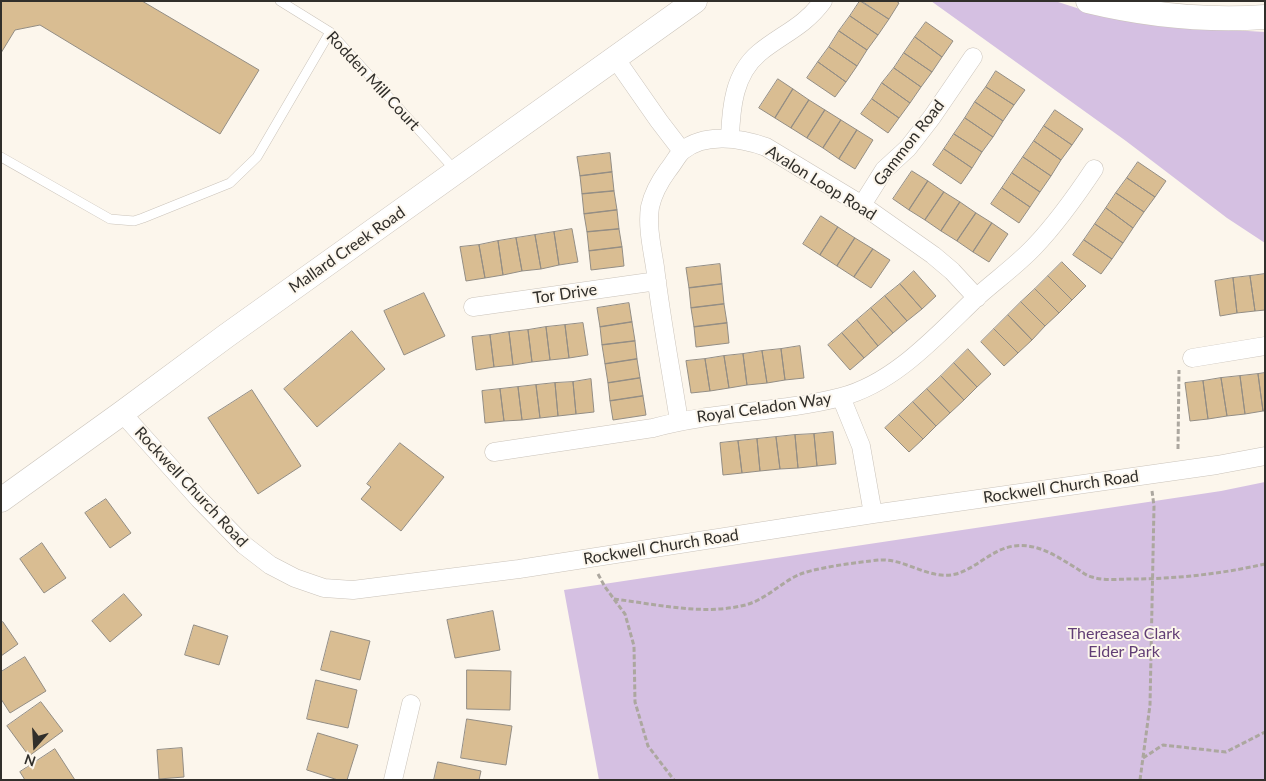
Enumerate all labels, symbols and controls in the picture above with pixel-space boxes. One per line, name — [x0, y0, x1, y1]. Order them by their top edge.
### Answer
street label: Rodden Mill Court — [322, 28, 424, 134]
street label: Gammon Road — [870, 96, 948, 190]
street label: Avalon Loop Road — [762, 141, 880, 225]
street label: Mallard Creek Road — [285, 203, 409, 297]
street label: Tor Drive — [532, 280, 598, 308]
street label: Royal Celadon Way — [695, 389, 833, 427]
street label: Rockwell Church Road — [130, 423, 252, 551]
street label: Rockwell Church Road — [982, 467, 1140, 507]
street label: Rockwell Church Road — [582, 525, 740, 569]
park label: Thereasea Clark Elder Park — [1068, 624, 1180, 662]
north arrow — [10, 721, 60, 771]
text: N — [22, 751, 38, 770]

